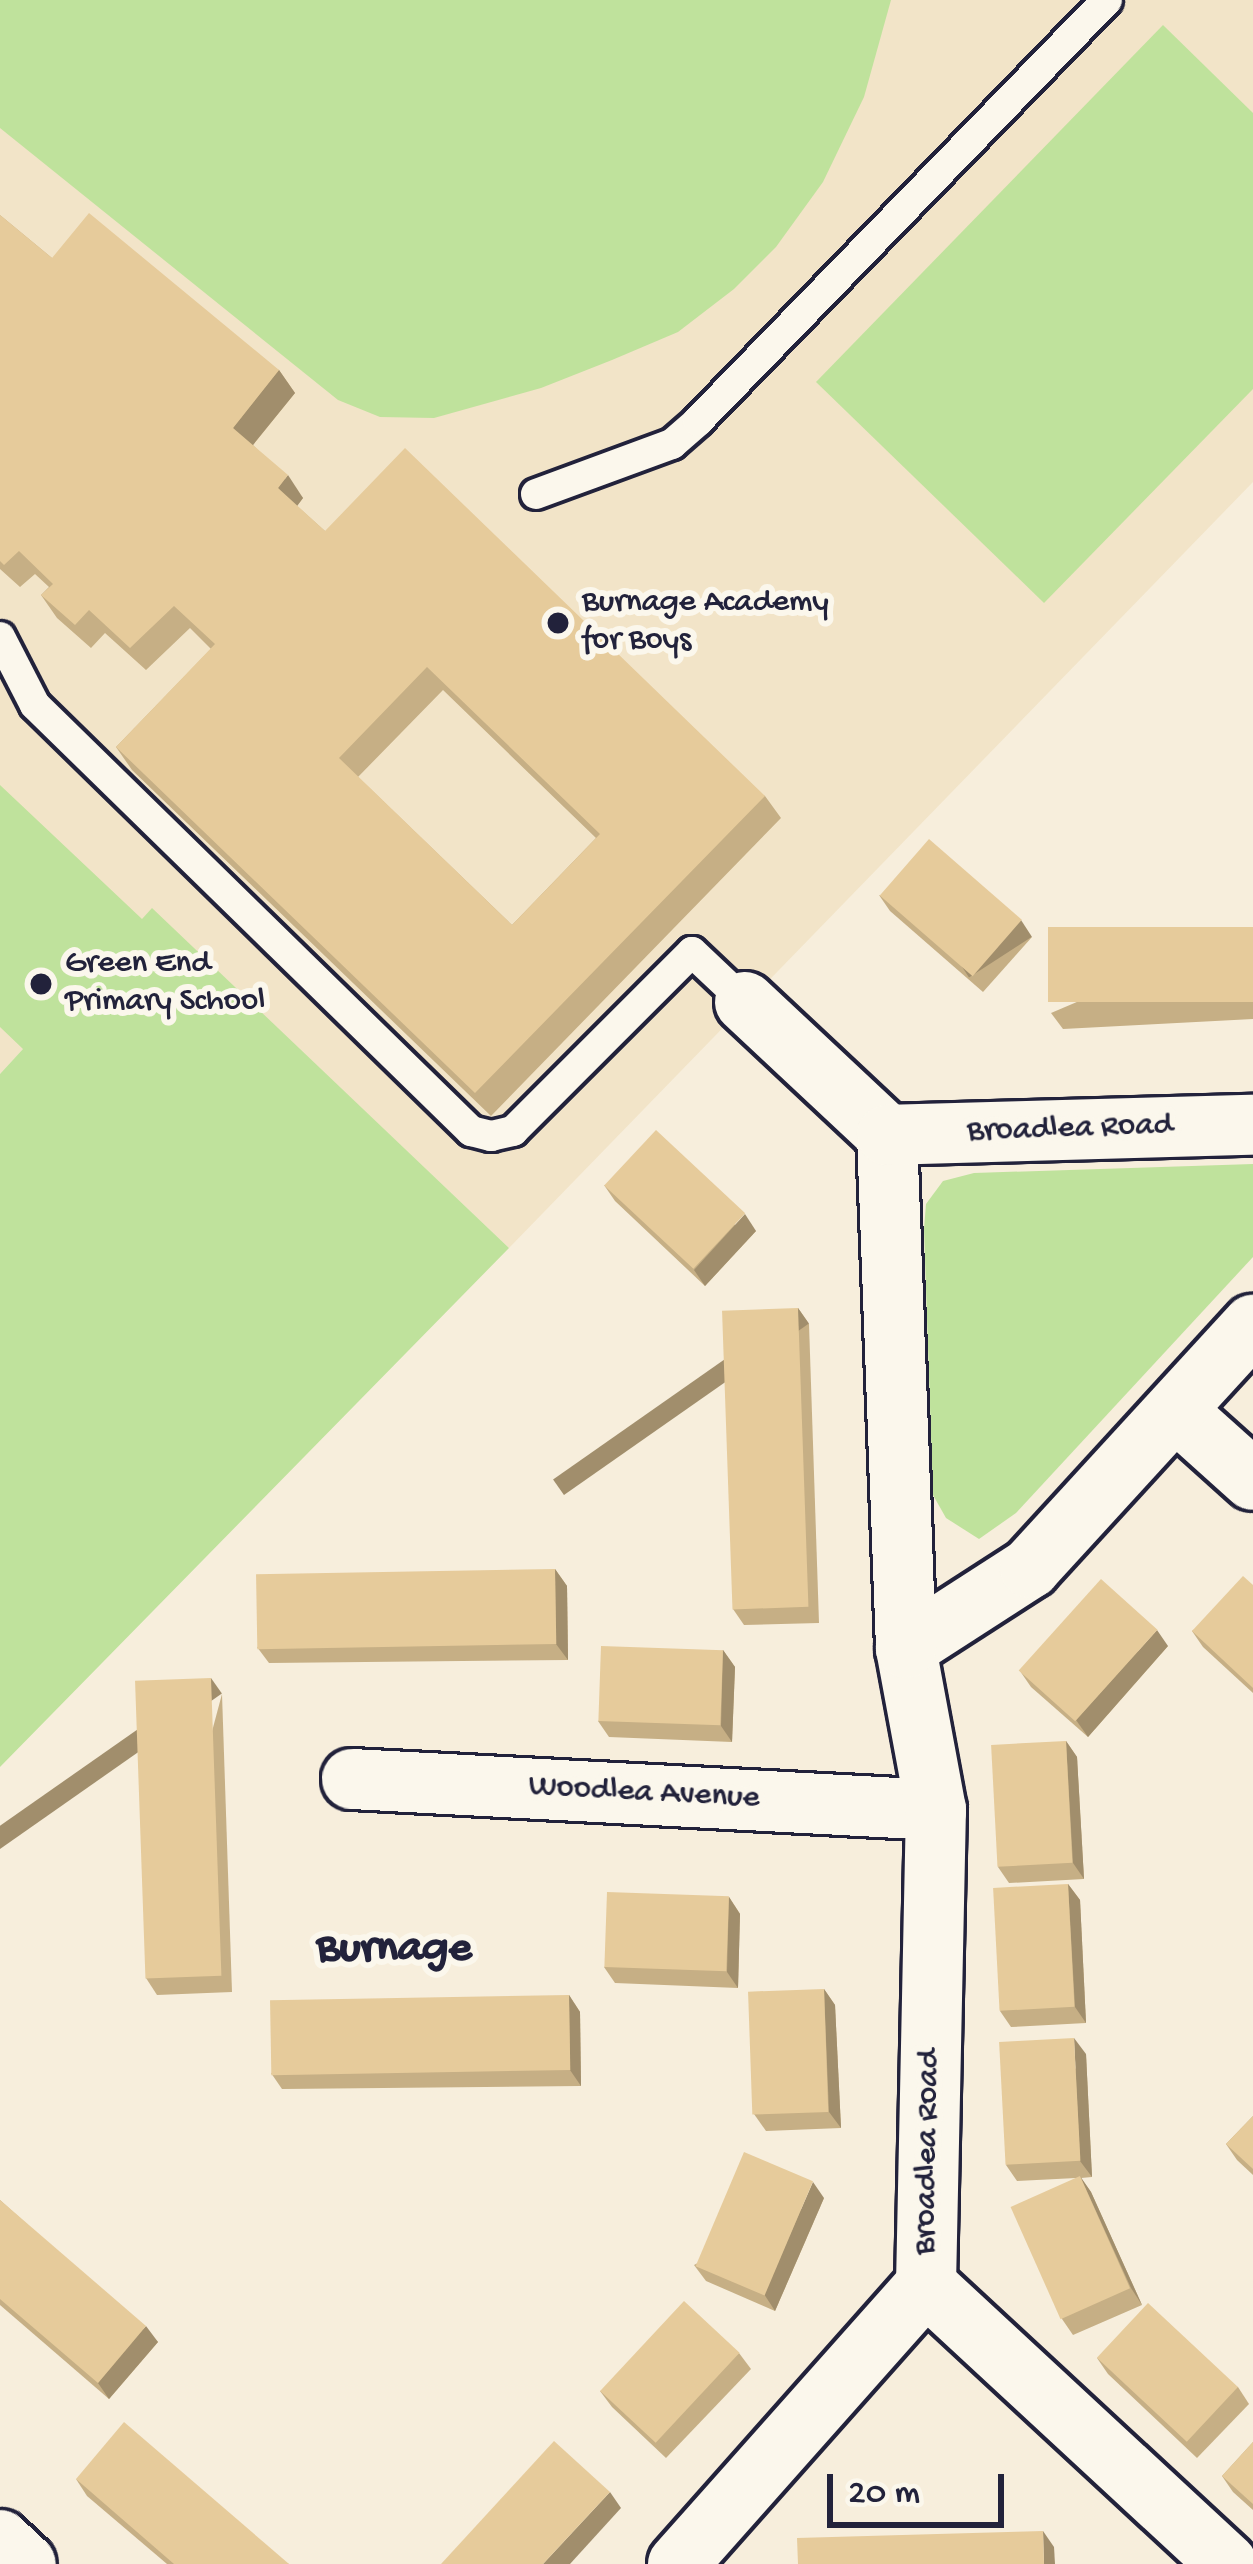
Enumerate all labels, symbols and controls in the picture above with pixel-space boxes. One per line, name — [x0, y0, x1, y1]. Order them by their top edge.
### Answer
place label: Burnage Academy for Boys — [582, 584, 829, 662]
marker: Burnage Academy for Boys — [545, 610, 571, 636]
place label: Green End Primary School — [65, 945, 265, 1023]
marker: Green End Primary School — [28, 971, 54, 997]
street label: Broadlea Road — [966, 1107, 1174, 1153]
street label: Woodlea Avenue — [527, 1768, 761, 1820]
district label: Burnage — [316, 1923, 472, 1977]
street label: Broadlea Road — [907, 2049, 951, 2255]
scale bar — [833, 2450, 1010, 2524]
text: 20 m — [848, 2473, 920, 2516]

